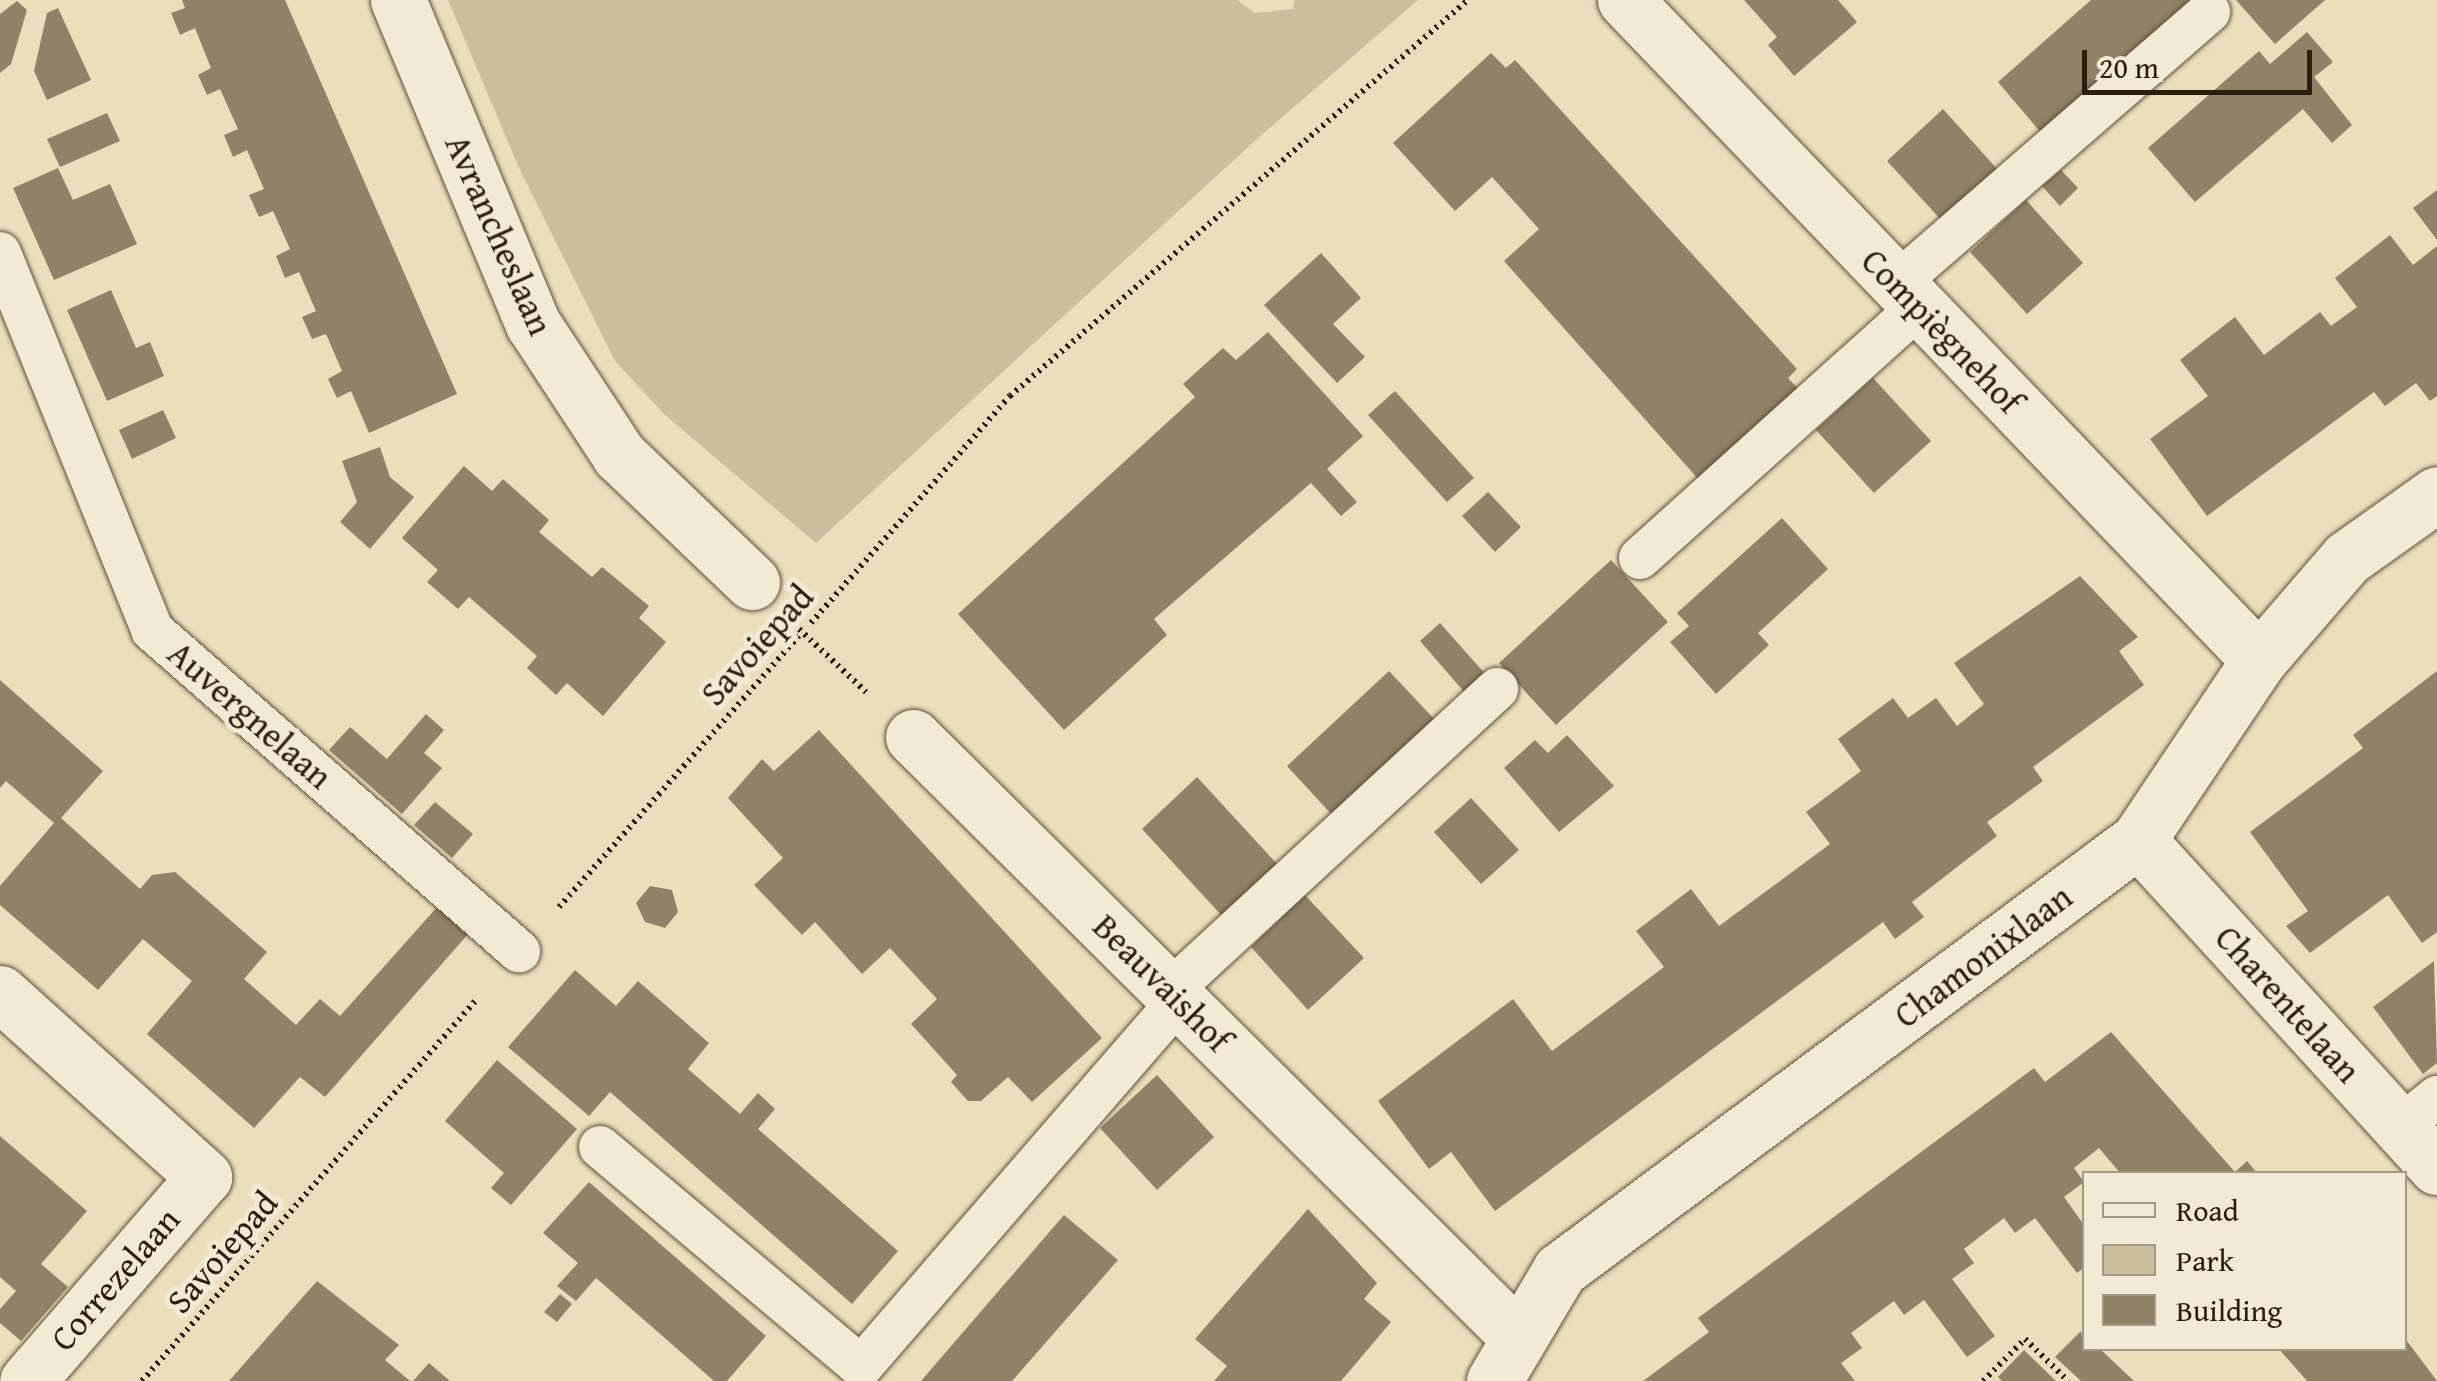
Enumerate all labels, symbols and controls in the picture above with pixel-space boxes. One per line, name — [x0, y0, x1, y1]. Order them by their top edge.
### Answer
scale bar — [2087, 30, 2317, 92]
text: 20 m — [2099, 45, 2159, 89]
street label: Avrancheslaan — [436, 128, 562, 342]
street label: Compiègnehof — [1853, 240, 2031, 422]
street label: Savoiepad — [692, 576, 822, 714]
street label: Auvergnelaan — [159, 632, 341, 798]
street label: Chamonixlaan — [1886, 876, 2080, 1036]
street label: Beauvaishof — [1084, 905, 1240, 1061]
street label: Charentelaan — [2207, 917, 2369, 1091]
legend — [2082, 1171, 2407, 1351]
street label: Savoiepad — [158, 1182, 286, 1322]
text: Road — [2176, 1188, 2239, 1232]
street label: Correzelaan — [41, 1199, 189, 1359]
text: Park — [2176, 1238, 2234, 1282]
text: Building — [2176, 1288, 2282, 1332]

